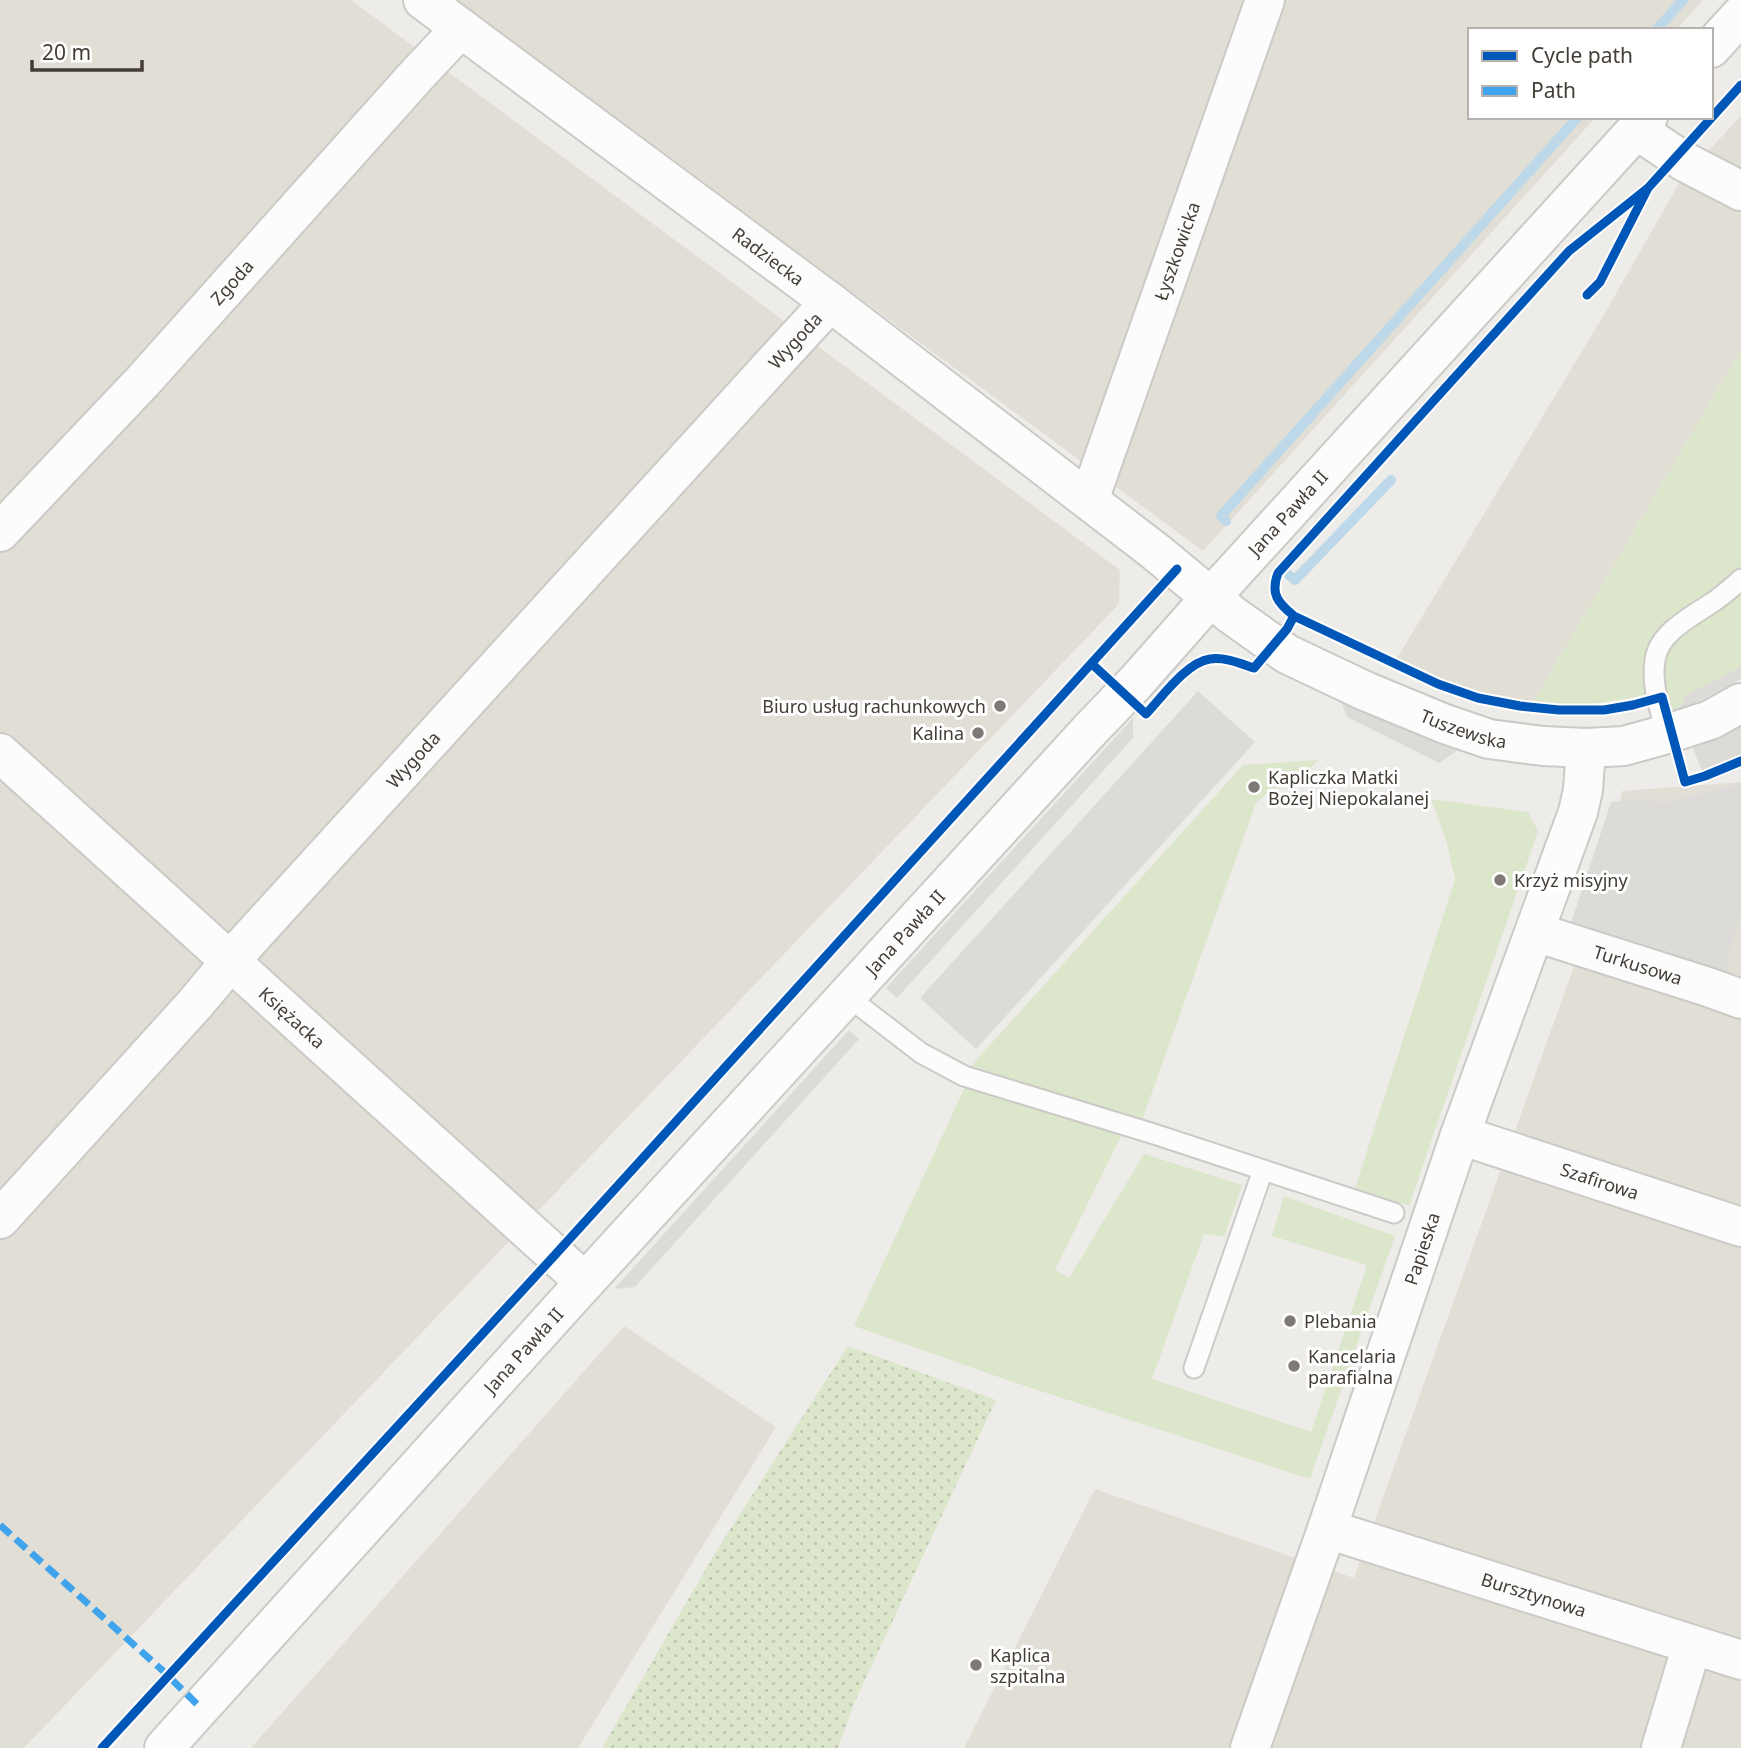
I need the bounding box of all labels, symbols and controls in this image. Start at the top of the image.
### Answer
scale bar [32,28,142,72]
legend [1468,28,1713,119]
text: 20 m [42,38,91,66]
text: Cycle path [1531,41,1633,69]
text: Path [1531,76,1576,104]
street label: Łyszkowicka [1148,198,1205,304]
street label: Radziecka [727,222,809,291]
street label: Zgoda [205,254,258,310]
street label: Wygoda [763,307,827,374]
street label: Jana Pawła II [1241,465,1333,562]
place label: Biuro usług rachunkowych [762,694,986,718]
marker: Biuro usług rachunkowych [992,698,1008,714]
street label: Tuszewska [1417,703,1508,753]
place label: Kalina [912,721,964,745]
marker: Kalina [970,725,986,741]
street label: Wygoda [381,726,445,793]
place label: Kapliczka Matki Bożej Niepokalanej [1268,765,1429,810]
marker: Kapliczka Matki Bożej Niepokalanej [1246,779,1262,795]
place label: Krzyż misyjny [1514,868,1628,892]
marker: Krzyż misyjny [1492,872,1508,888]
street label: Jana Pawła II [858,884,950,982]
street label: Turkusowa [1591,939,1685,990]
street label: Księżacka [254,981,330,1053]
street label: Szafirowa [1557,1157,1642,1205]
street label: Papieska [1398,1209,1445,1288]
street label: Jana Pawła II [477,1302,568,1400]
place label: Plebania [1304,1309,1377,1333]
marker: Plebania [1282,1313,1298,1329]
place label: Kancelaria parafialna [1308,1344,1396,1389]
marker: Kancelaria parafialna [1286,1358,1302,1374]
street label: Bursztynowa [1478,1567,1589,1622]
place label: Kaplica szpitalna [990,1643,1065,1688]
marker: Kaplica szpitalna [968,1657,984,1673]

